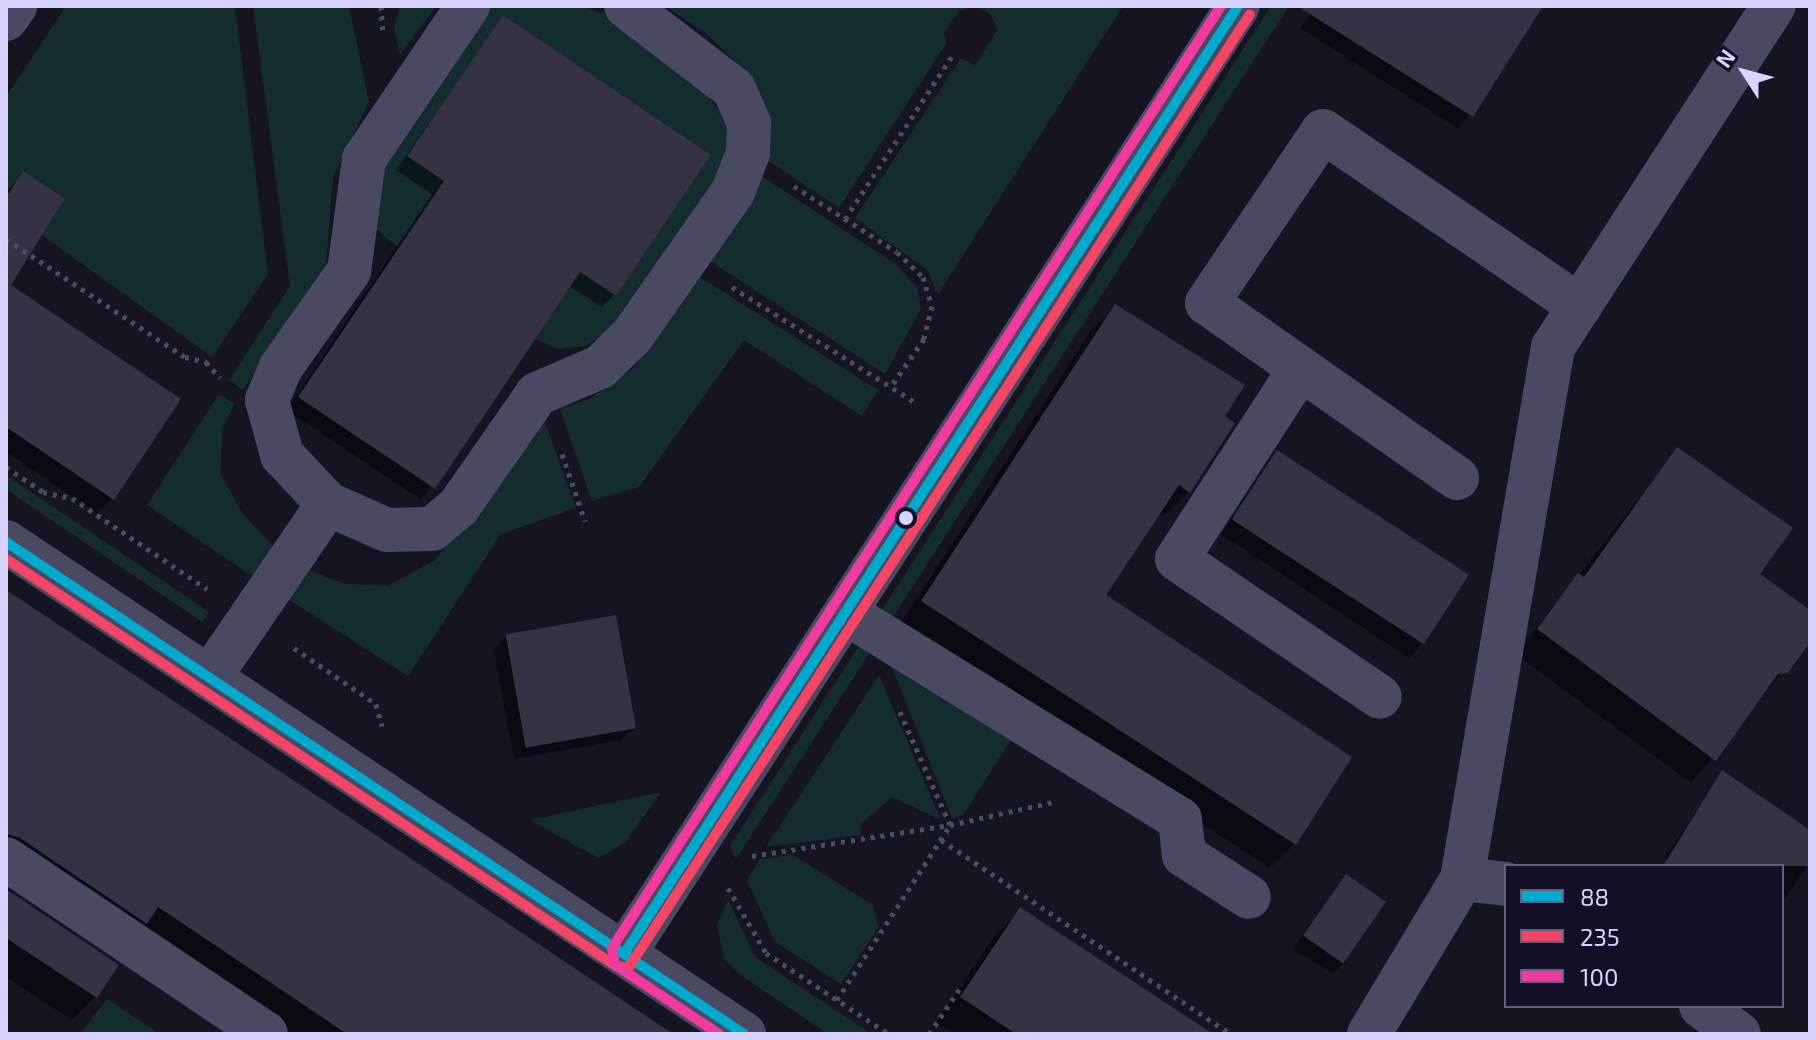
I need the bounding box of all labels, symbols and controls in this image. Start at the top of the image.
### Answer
north arrow [1704,32,1784,112]
text: N [1709,44,1740,72]
unlabelled marker [898,510,914,526]
legend [1504,864,1784,1008]
text: 88 [1580,882,1609,911]
text: 235 [1580,922,1620,951]
text: 100 [1580,962,1619,991]

